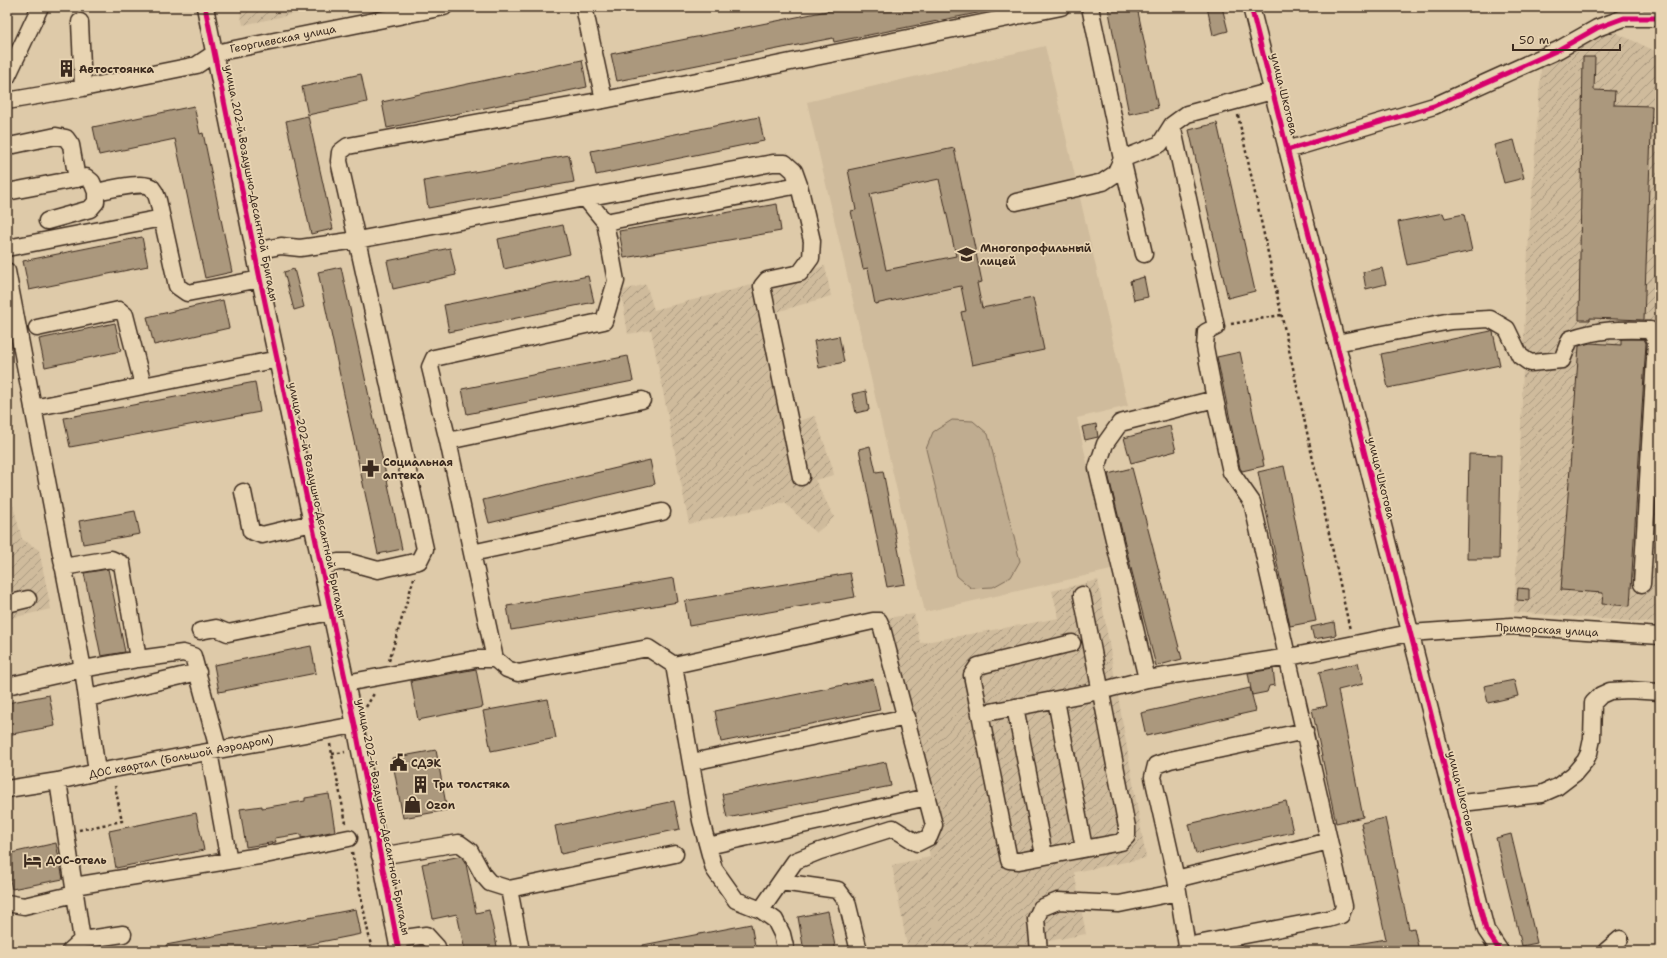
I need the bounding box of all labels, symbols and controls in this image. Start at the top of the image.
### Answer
street label: Георгиевская улица [229,21,337,57]
scale bar [1513,26,1620,52]
text: 50 m [1519,32,1549,48]
street label: улица Шкотова [1267,51,1301,137]
building icon: Автостоянка [56,59,76,79]
place label: Автостоянка [79,62,155,77]
street label: улица 202-й Воздушно-Десантной Бригады [221,63,281,303]
place label: Многопрофильный лицей [980,241,1092,269]
school or university icon: Многопрофильный лицей [957,244,977,264]
street label: улица 202-й Воздушно-Десантной Бригады [285,381,349,619]
street label: улица Шкотова [1364,435,1398,521]
place label: Социальная аптека [383,455,453,483]
pharmacy icon: Социальная аптека [360,458,380,478]
street label: Приморская улица [1495,620,1599,640]
street label: улица 202-й Воздушно-Десантной Бригады [353,697,413,937]
street label: ДОС квартал (Большой Аэродром) [87,732,275,782]
street label: улица Шкотова [1444,749,1478,835]
public building icon: СДЭК [388,753,408,773]
place label: СДЭК [411,756,442,771]
building icon: Три толстяка [410,774,430,794]
place label: Три толстяка [433,777,510,792]
shop icon: Ozon [403,795,423,815]
place label: Ozon [426,798,456,813]
hotel icon: ДОС-отель [23,850,43,870]
place label: ДОС-отель [46,853,107,868]

